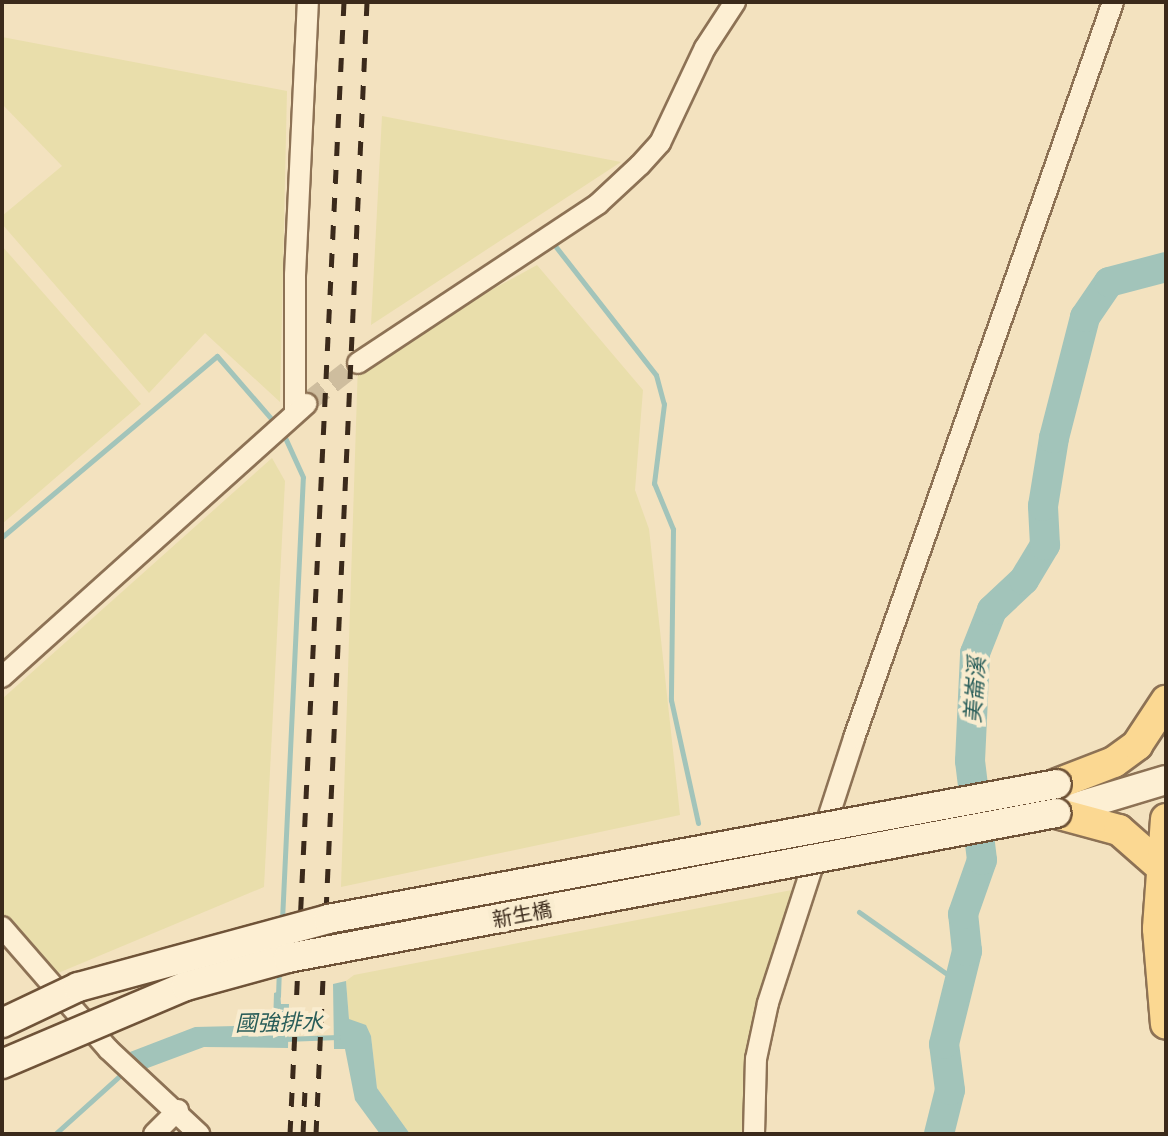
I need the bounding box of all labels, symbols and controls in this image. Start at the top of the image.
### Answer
water label: 美崙溪 [959,656,989,724]
street label: 新生橋 [490,896,554,932]
water label: 國強排水 [235,1008,323,1036]

